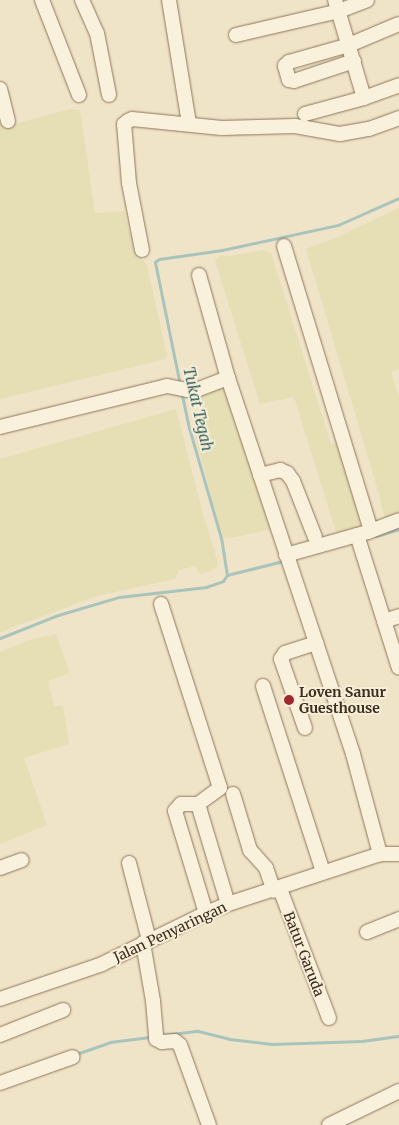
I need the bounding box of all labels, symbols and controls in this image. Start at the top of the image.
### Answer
water label: Tukat Tegah [180,365,216,453]
place label: Loven Sanur Guesthouse [299,684,386,716]
marker: Loven Sanur Guesthouse [283,694,295,706]
street label: Jalan Penyaringan [111,898,229,966]
street label: Batur Garuda [280,909,328,999]

